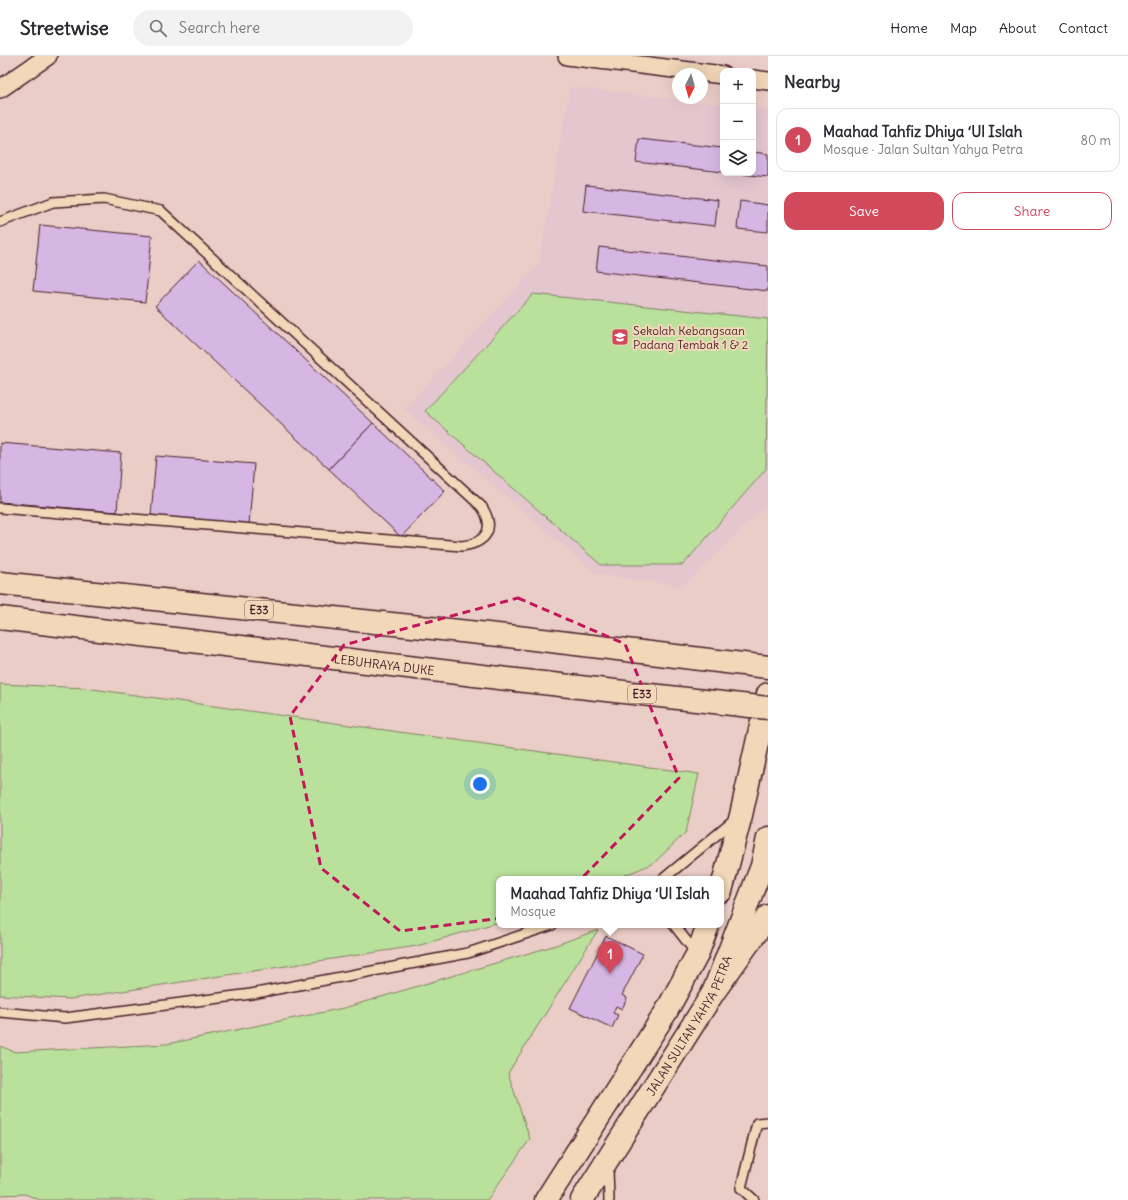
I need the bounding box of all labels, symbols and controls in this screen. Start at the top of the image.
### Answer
search box [133,10,413,46]
text: Streetwise [20,16,109,40]
icon: search [147,17,169,39]
text: Search here [179,18,260,37]
text: Home [890,19,928,37]
text: Map [950,19,977,37]
text: About [999,19,1037,37]
text: Contact [1059,19,1108,37]
north arrow [672,68,708,104]
map controls [720,68,756,176]
button: + [720,68,756,104]
text: Nearby [784,71,840,93]
button: − [720,104,756,140]
text: Maahad Tahfiz Dhiya ‘Ul Islah [823,122,1022,141]
text: 1 [795,132,801,149]
text: 80 m [1080,132,1111,149]
button: layers [720,140,756,176]
text: Mosque · Jalan Sultan Yahya Petra [823,141,1023,158]
button: Save [784,192,944,230]
button: Share [952,192,1112,230]
place label: Sekolah Kebangsaan Padang Tembak 1 & 2 [633,323,749,352]
school or university icon: Sekolah Kebangsaan Padang Tembak 1 & 2 [610,327,630,347]
road number: E33 [245,601,273,619]
street label: LEBUHRAYA DUKE [333,651,435,678]
road number: E33 [628,685,656,703]
your location [470,774,490,794]
popup [496,876,724,928]
text: Maahad Tahfiz Dhiya ‘Ul Islah [510,884,710,903]
text: Mosque [510,903,556,920]
pin: 1 [597,941,623,974]
street label: JALAN SULTAN YAHYA PETRA [643,953,734,1098]

